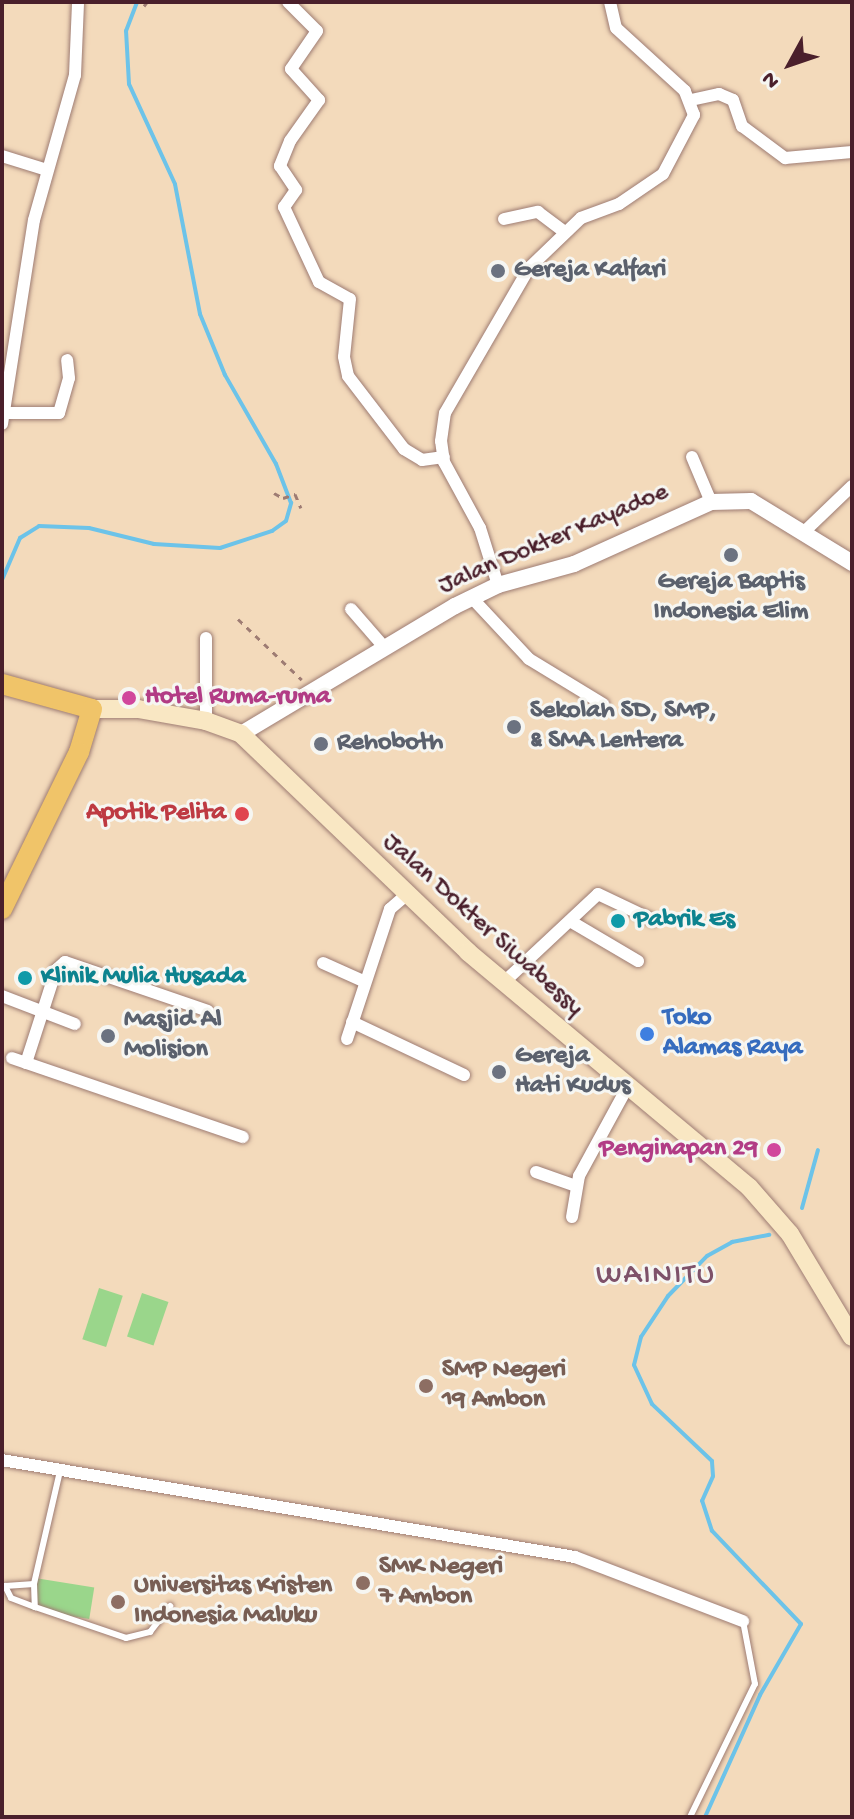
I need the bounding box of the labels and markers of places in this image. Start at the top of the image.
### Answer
place label: Gereja Kalfari [514,255,666,287]
marker: Gereja Kalfari [489,262,507,280]
marker: Gereja Baptis Indonesia Elim [722,546,740,564]
place label: Gereja Baptis Indonesia Elim [654,567,808,628]
place label: Hotel Ruma-ruma [145,682,330,714]
marker: Hotel Ruma-ruma [120,689,138,707]
place label: Sekolah SD, SMP, & SMA Lentera [530,696,717,758]
marker: Sekolah SD, SMP, & SMA Lentera [505,718,523,736]
place label: Rehoboth [337,728,443,760]
marker: Rehoboth [312,735,330,753]
place label: Apotik Pelita [86,798,226,830]
marker: Apotik Pelita [233,805,251,823]
place label: Pabrik Es [634,905,735,937]
marker: Pabrik Es [609,912,627,930]
place label: Klinik Mulia Husada [41,962,245,994]
marker: Klinik Mulia Husada [16,969,34,987]
place label: Toko Alamas Raya [663,1003,802,1064]
place label: Masjid Al Molision [124,1005,222,1066]
marker: Toko Alamas Raya [638,1025,656,1043]
marker: Masjid Al Molision [99,1027,117,1045]
place label: Gereja Hati Kudus [515,1041,630,1102]
marker: Gereja Hati Kudus [490,1063,508,1081]
place label: Penginapan 29 [599,1134,758,1166]
marker: Penginapan 29 [765,1141,783,1159]
place label: SMP Negeri 19 Ambon [442,1355,566,1416]
marker: SMP Negeri 19 Ambon [417,1377,435,1395]
place label: SMK Negeri 7 Ambon [379,1552,503,1614]
place label: Universitas Kristen Indonesia Maluku [134,1571,332,1632]
marker: SMK Negeri 7 Ambon [354,1574,372,1592]
marker: Universitas Kristen Indonesia Maluku [109,1593,127,1611]

